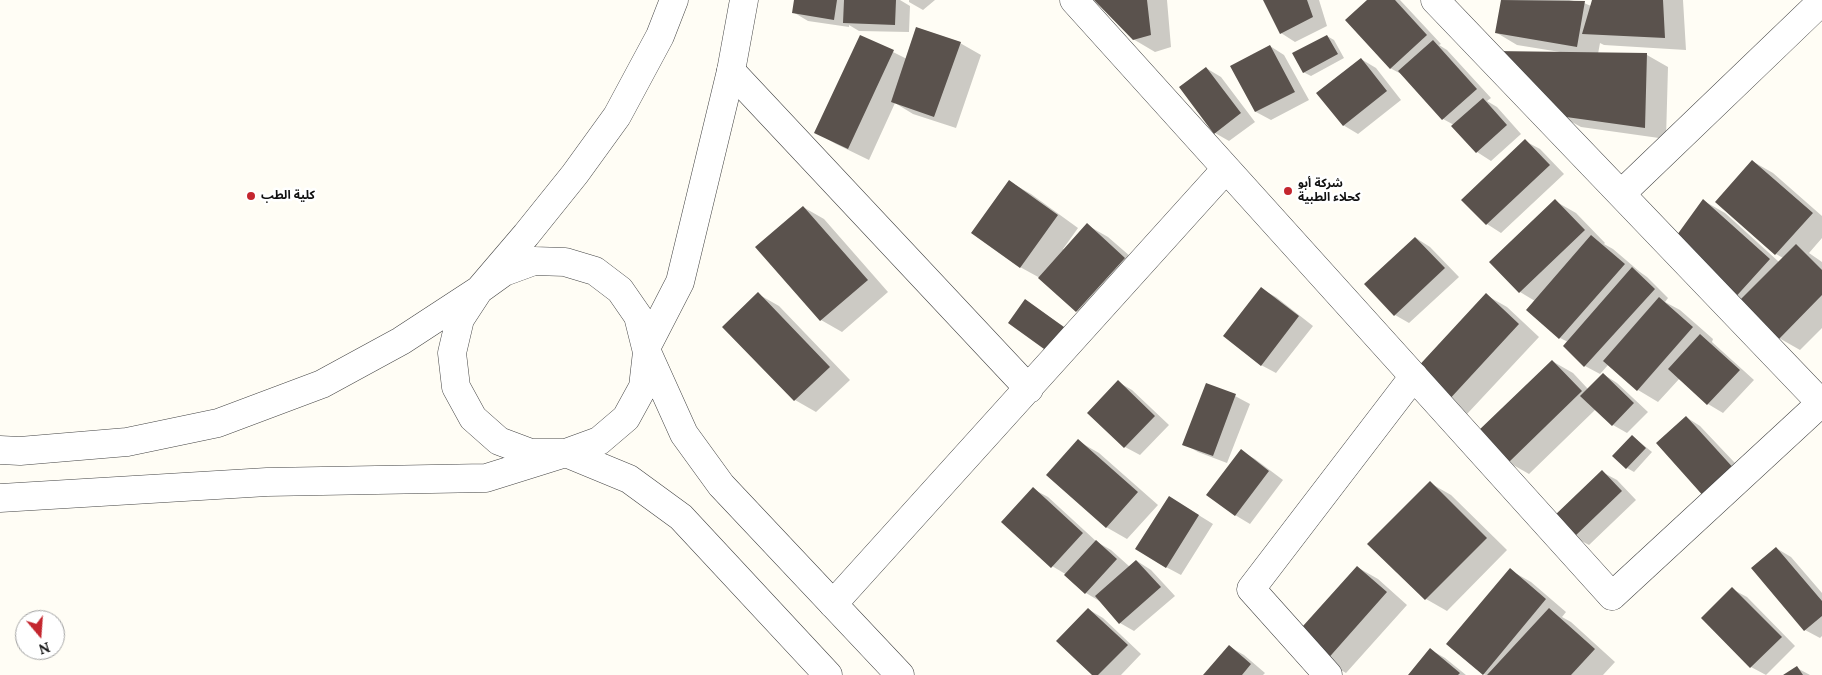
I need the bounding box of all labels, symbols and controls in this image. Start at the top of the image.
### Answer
place label: شركة أبو كحلاء الطبية [1298,177,1360,205]
marker: شركة أبو كحلاء الطبية [1282,185,1294,197]
place label: كلية الطب [261,189,315,203]
marker: كلية الطب [245,190,257,202]
north arrow [15,610,65,660]
text: N [36,638,52,659]

